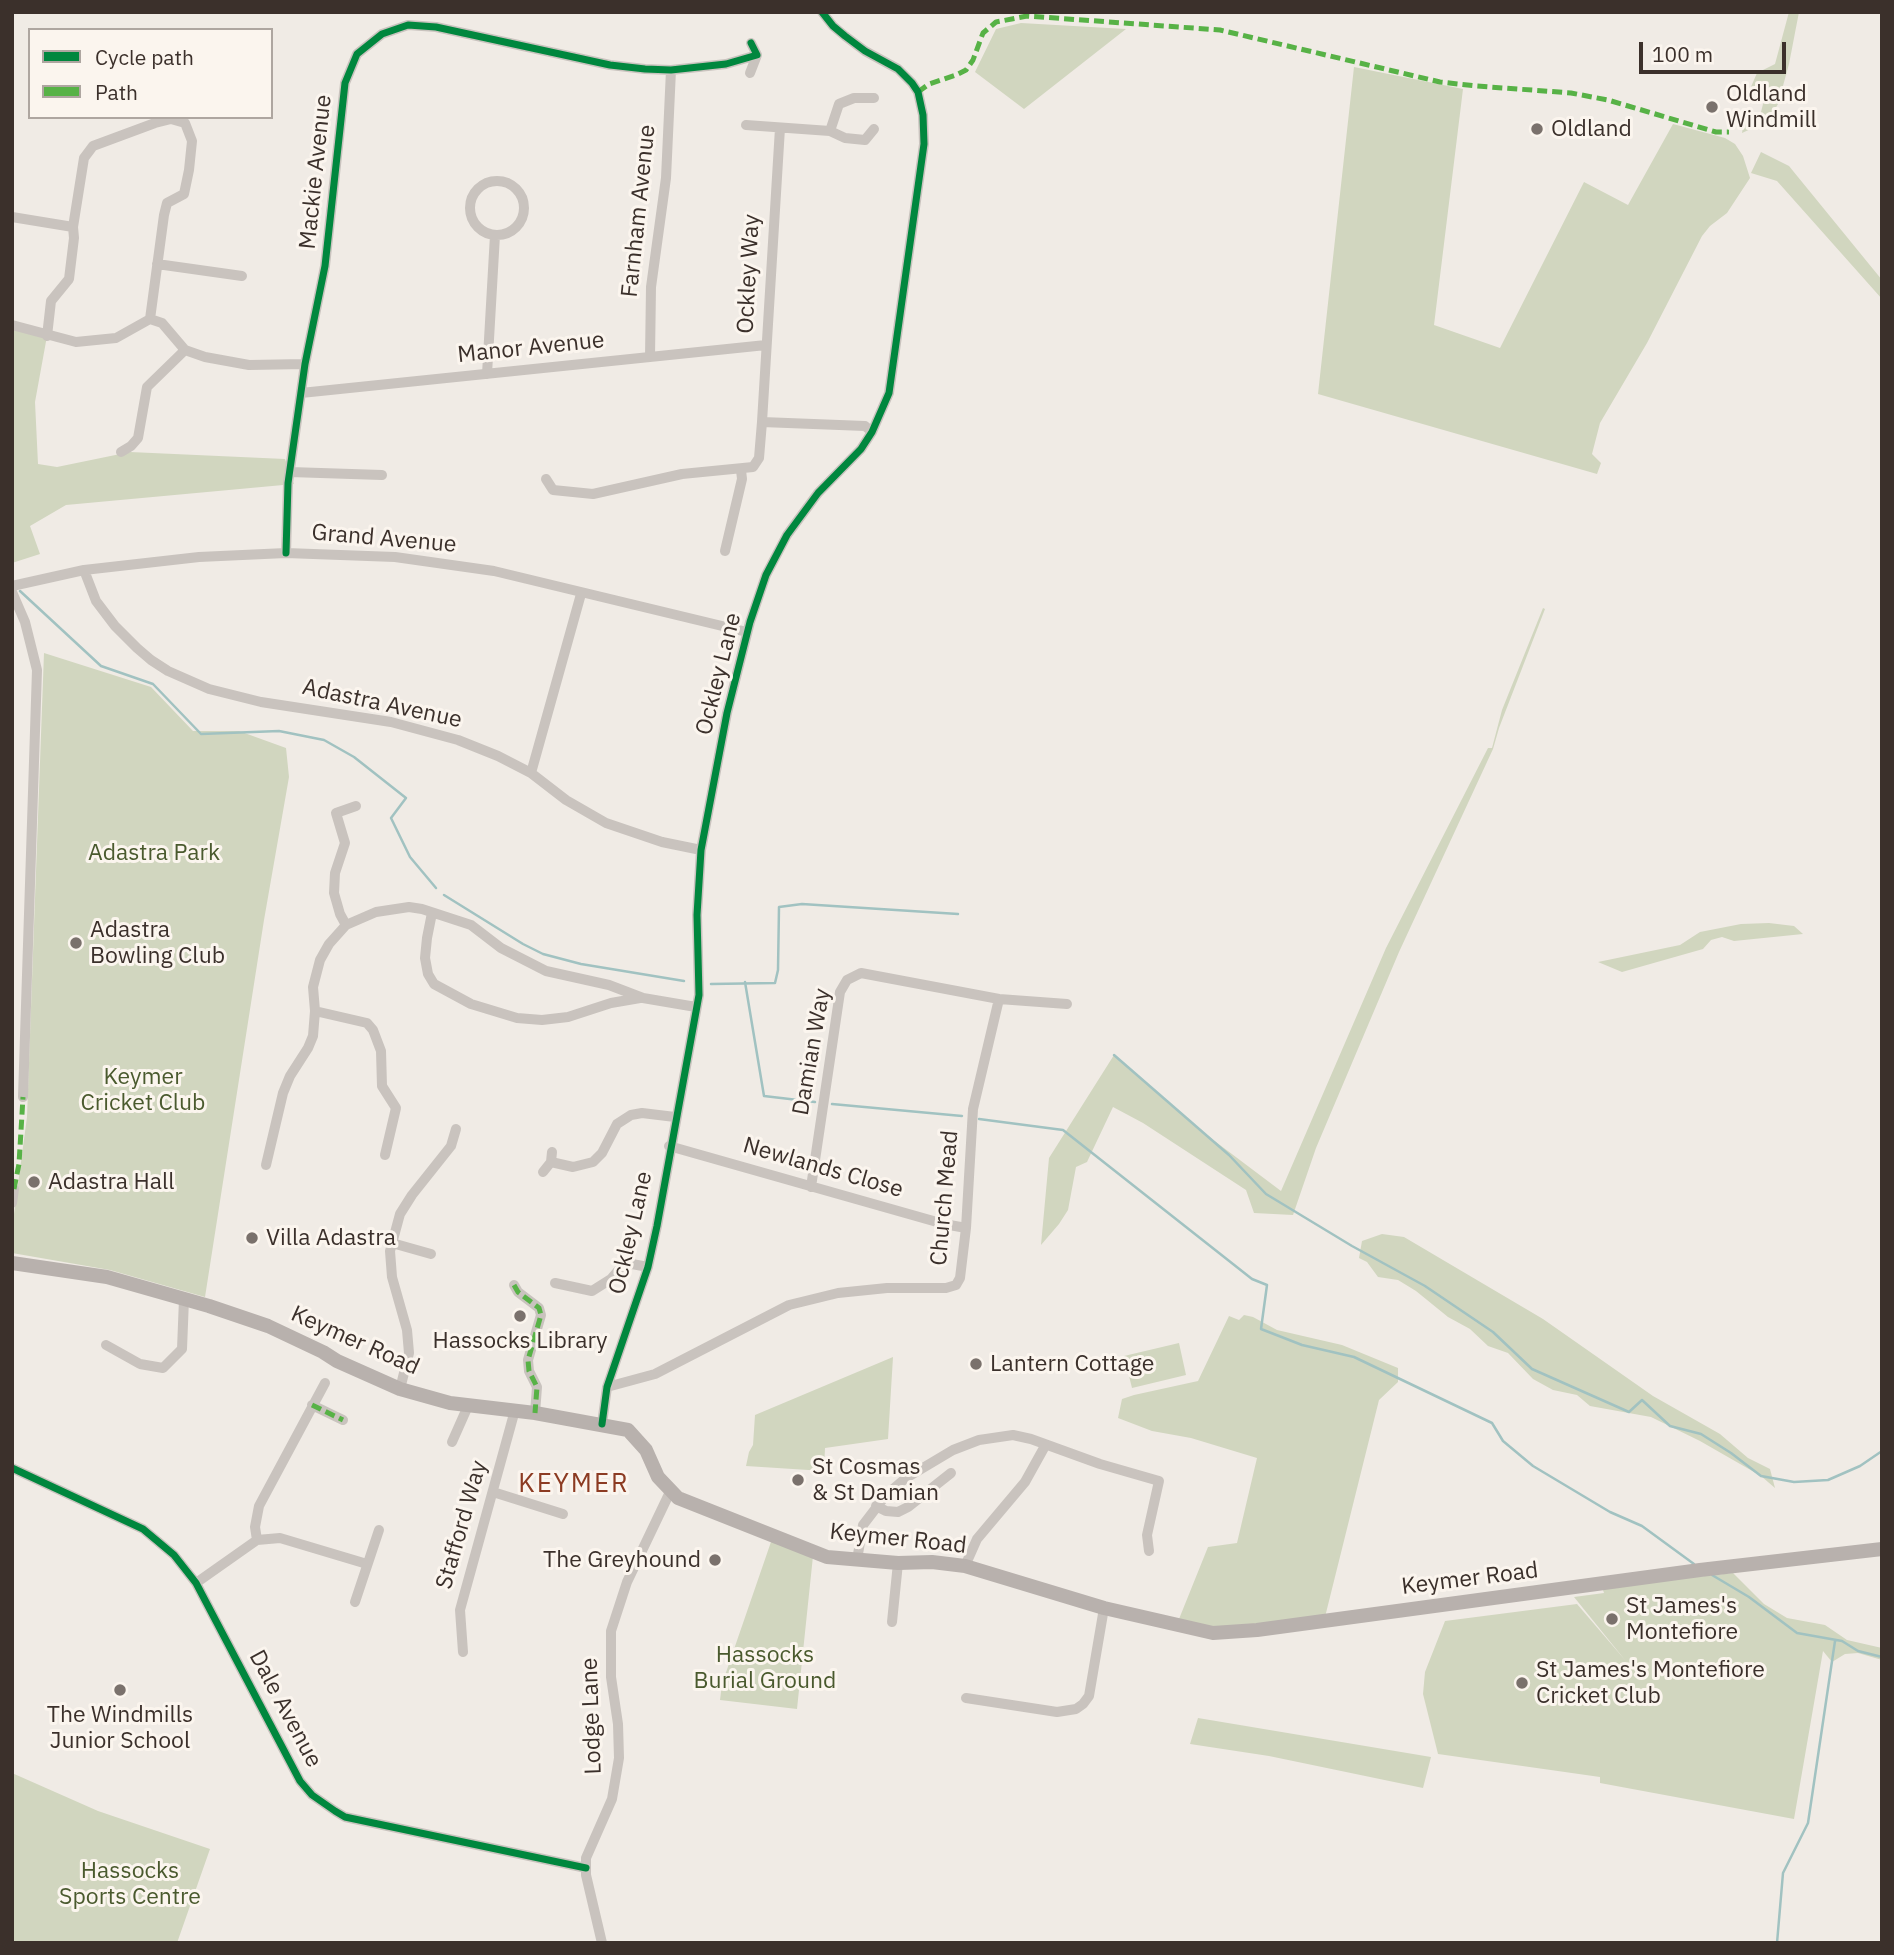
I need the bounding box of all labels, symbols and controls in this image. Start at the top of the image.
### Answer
legend [28,28,273,119]
scale bar [1642,28,1789,72]
text: 100 m [1652,40,1713,68]
text: Cycle path [95,43,194,71]
text: Path [95,78,138,106]
place label: Oldland Windmill [1726,80,1817,134]
street label: Mackie Avenue [294,93,338,251]
marker: Oldland Windmill [1704,99,1720,115]
place label: Oldland [1551,115,1632,143]
marker: Oldland [1529,121,1545,137]
street label: Farnham Avenue [616,123,662,299]
street label: Ockley Way [732,214,766,334]
street label: Manor Avenue [456,327,606,369]
street label: Grand Avenue [310,519,458,559]
street label: Ockley Lane [690,610,748,738]
street label: Adastra Avenue [300,674,464,734]
park label: Adastra Park [88,839,220,867]
place label: Adastra Bowling Club [90,916,225,970]
marker: Adastra Bowling Club [68,935,84,951]
street label: Damian Way [787,986,837,1118]
park label: Keymer Cricket Club [81,1063,205,1117]
street label: Church Mead [925,1129,965,1267]
street label: Newlands Close [740,1132,906,1204]
place label: Adastra Hall [48,1168,174,1196]
street label: Ockley Lane [603,1169,659,1297]
marker: Adastra Hall [26,1174,42,1190]
place label: Villa Adastra [266,1224,396,1252]
marker: Villa Adastra [244,1230,260,1246]
street label: Keymer Road [287,1300,423,1382]
marker: Hassocks Library [512,1308,528,1324]
place label: Hassocks Library [432,1327,608,1355]
place label: Lantern Cottage [990,1350,1154,1378]
marker: Lantern Cottage [968,1356,984,1372]
place label: St Cosmas & St Damian [812,1453,939,1507]
street label: Stafford Way [430,1458,494,1592]
district label: KEYMER [519,1468,629,1500]
marker: St Cosmas & St Damian [790,1472,806,1488]
street label: Keymer Road [828,1518,968,1560]
place label: The Greyhound [543,1546,701,1574]
marker: The Greyhound [707,1552,723,1568]
street label: Keymer Road [1400,1557,1540,1601]
place label: St James's Montefiore [1626,1592,1738,1646]
marker: St James's Montefiore [1604,1611,1620,1627]
park label: Hassocks Burial Ground [694,1641,836,1695]
street label: Dale Avenue [243,1646,327,1772]
place label: St James's Montefiore Cricket Club [1536,1656,1765,1710]
street label: Lodge Lane [576,1657,608,1775]
marker: St James's Montefiore Cricket Club [1514,1675,1530,1691]
marker: The Windmills Junior School [112,1682,128,1698]
place label: The Windmills Junior School [47,1701,193,1755]
park label: Hassocks Sports Centre [59,1857,201,1911]

